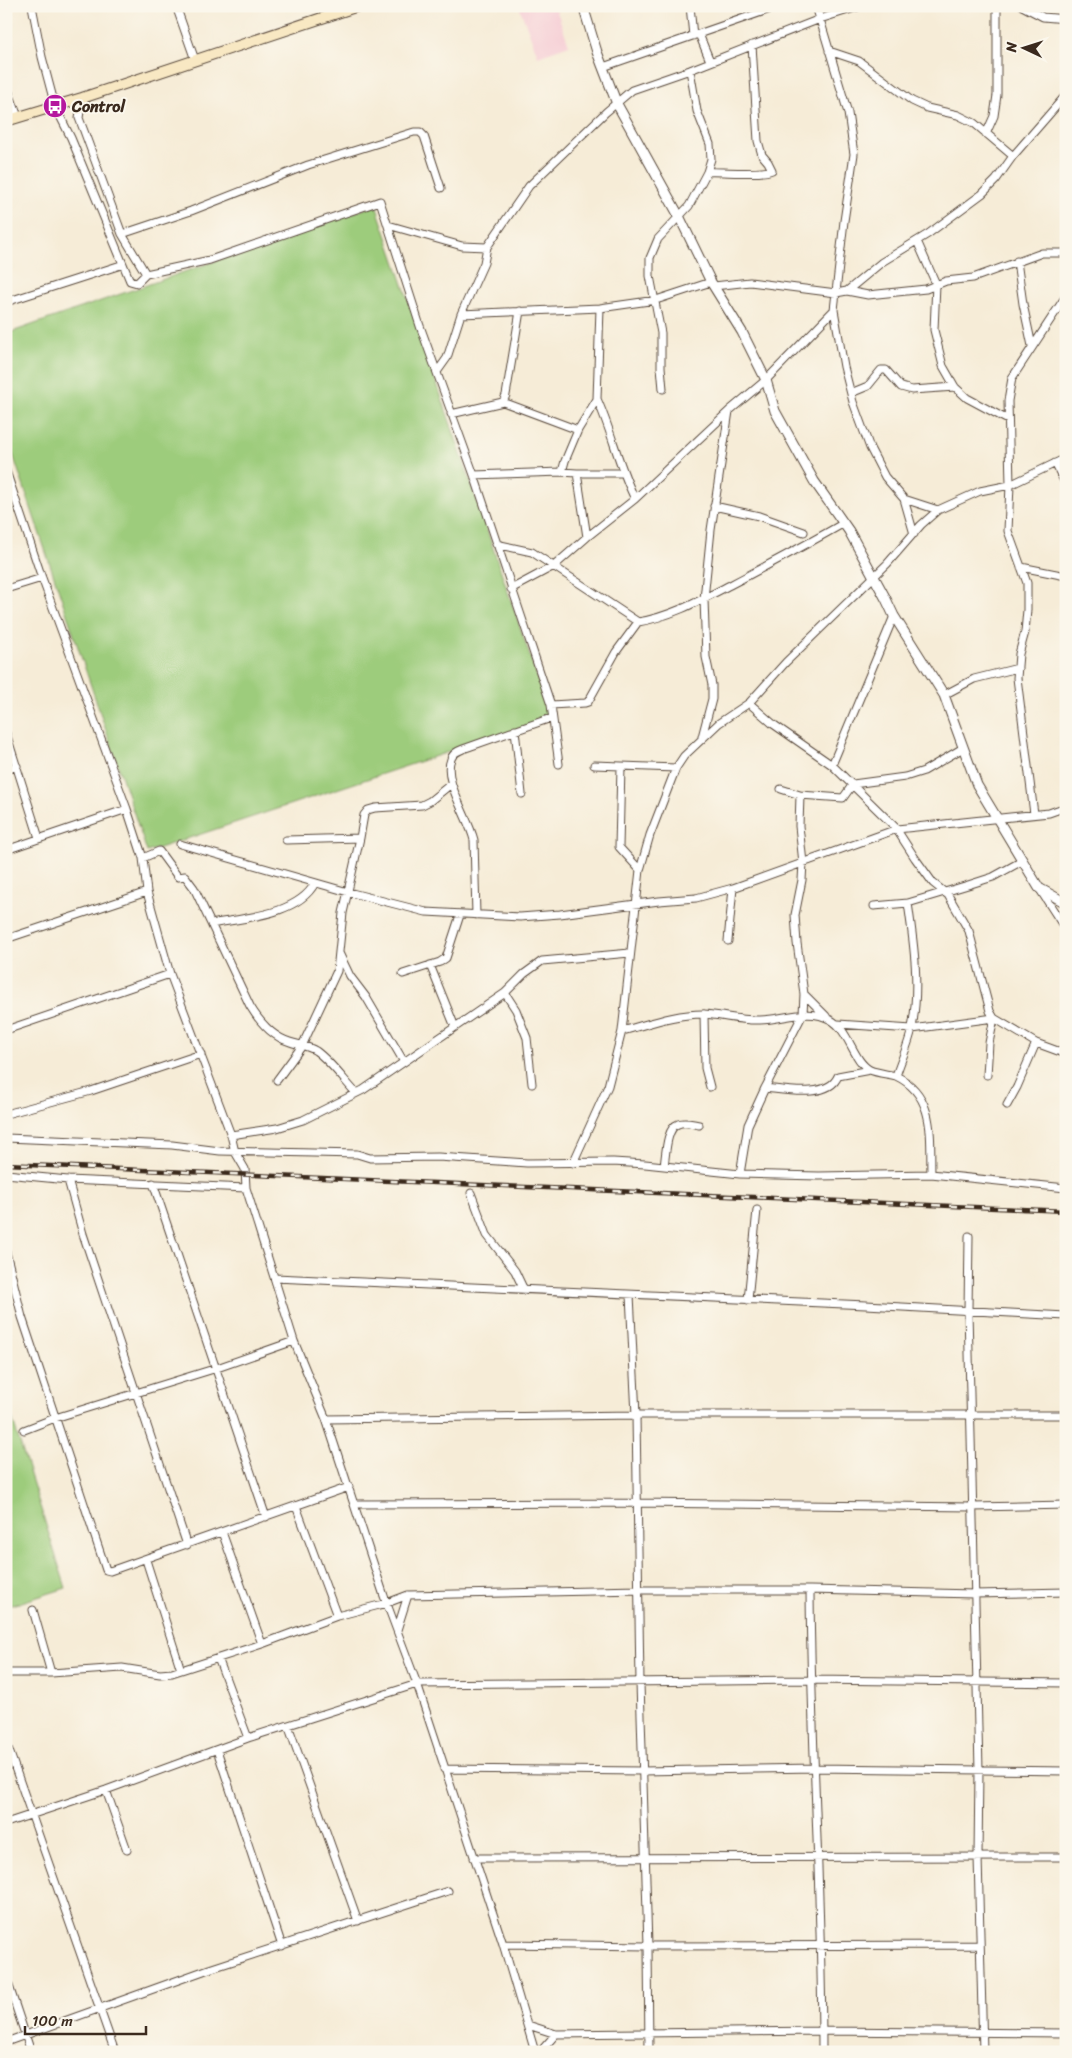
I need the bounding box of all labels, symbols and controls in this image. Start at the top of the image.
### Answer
north arrow [1000,22,1050,72]
text: N [999,41,1024,54]
place label: Control [71,92,126,121]
bus stop icon: Control [42,93,68,119]
scale bar [25,2003,146,2035]
text: 100 m [32,2008,73,2034]

